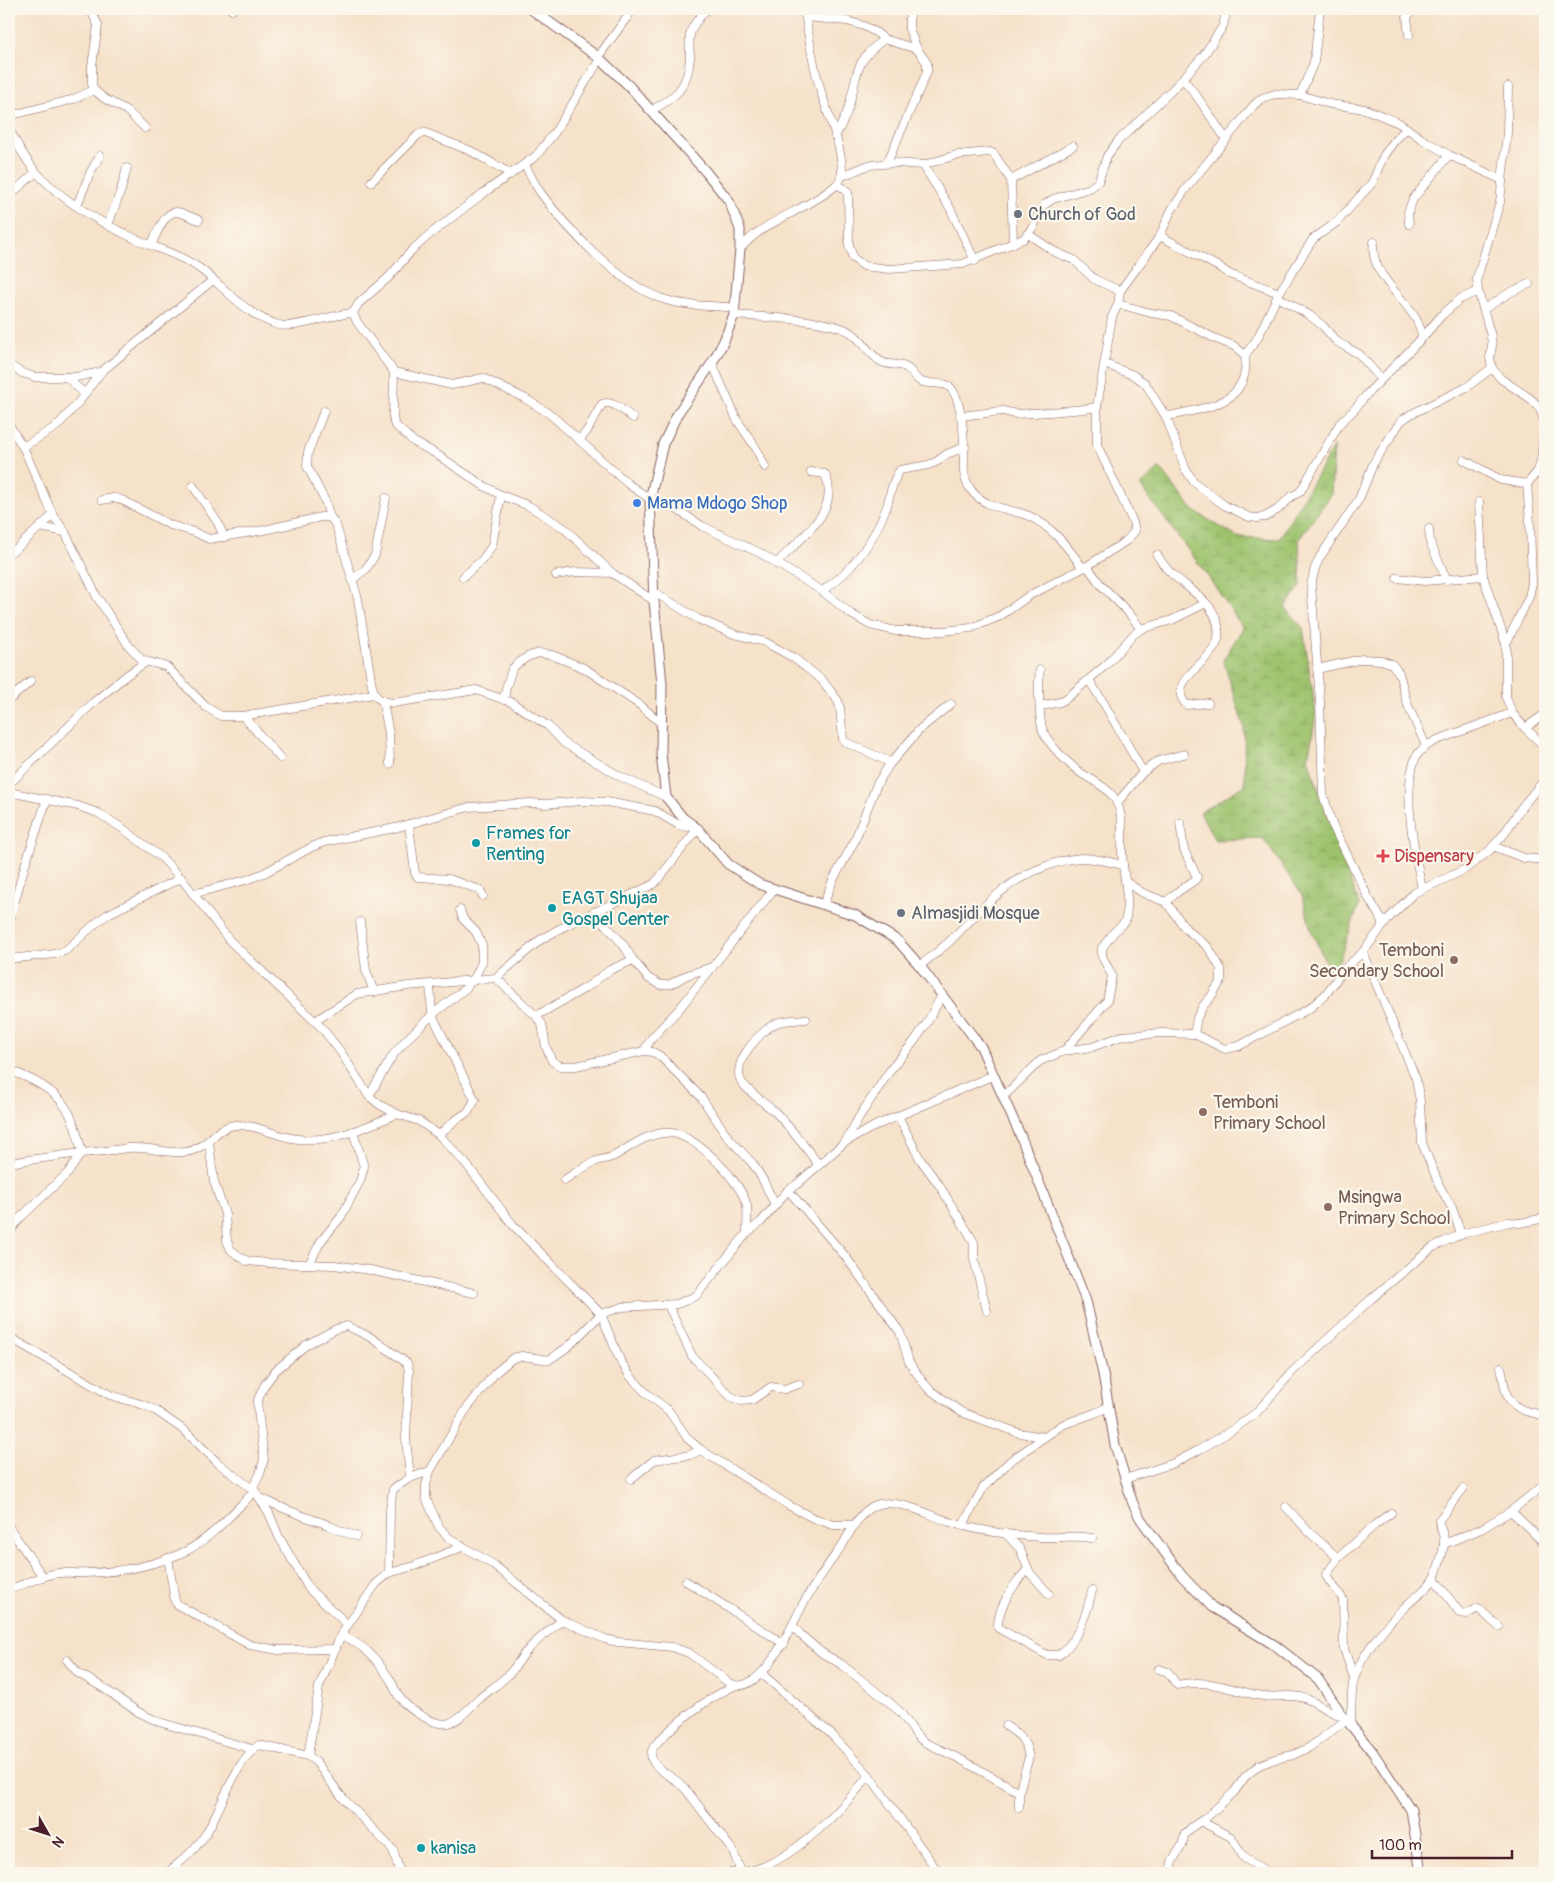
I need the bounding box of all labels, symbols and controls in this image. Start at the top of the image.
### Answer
place label: Church of God [1028,203,1136,226]
marker: Church of God [1012,208,1024,220]
place label: Mama Mdogo Shop [647,492,788,515]
marker: Mama Mdogo Shop [631,497,643,509]
place label: Frames for Renting [486,822,571,866]
marker: Frames for Renting [470,837,482,849]
place label: Dispensary [1394,845,1474,868]
marker: Dispensary [1376,849,1390,863]
place label: EAGT Shujaa Gospel Center [562,887,670,931]
marker: EAGT Shujaa Gospel Center [546,902,558,914]
place label: Almasjidi Mosque [911,902,1040,925]
marker: Almasjidi Mosque [895,907,907,919]
place label: Temboni Secondary School [1309,939,1444,983]
marker: Temboni Secondary School [1448,954,1460,966]
place label: Temboni Primary School [1213,1091,1326,1135]
marker: Temboni Primary School [1197,1106,1209,1118]
place label: Msingwa Primary School [1338,1186,1451,1230]
marker: Msingwa Primary School [1322,1201,1334,1213]
north arrow [22,1810,72,1860]
scale bar [1372,1827,1512,1859]
text: N [48,1833,67,1851]
text: 100 m [1379,1836,1422,1855]
place label: kanisa [431,1837,476,1860]
marker: kanisa [415,1842,427,1854]

